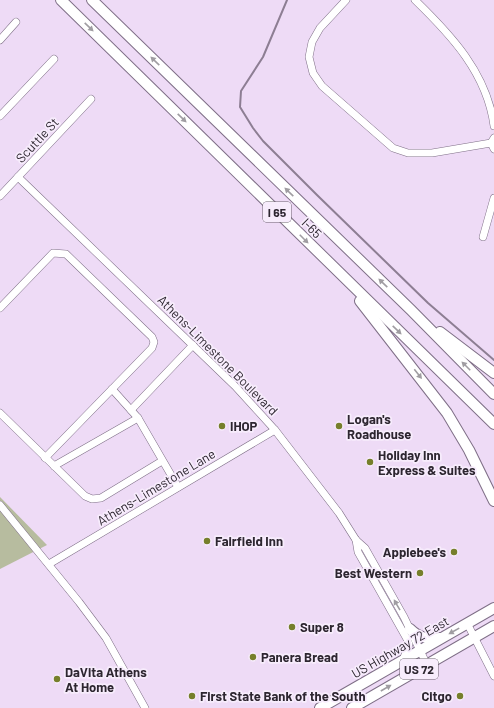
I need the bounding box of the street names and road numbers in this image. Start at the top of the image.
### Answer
street label: Scuttle St [12,114,62,166]
road number: I 65 [263,202,291,222]
street label: I-65 [299,215,326,242]
street label: Athens-Limestone Boulevard [155,292,281,418]
street label: Athens-Limestone Lane [94,445,218,529]
street label: US Highway 72 East [348,613,452,681]
road number: US 72 [400,659,438,679]

